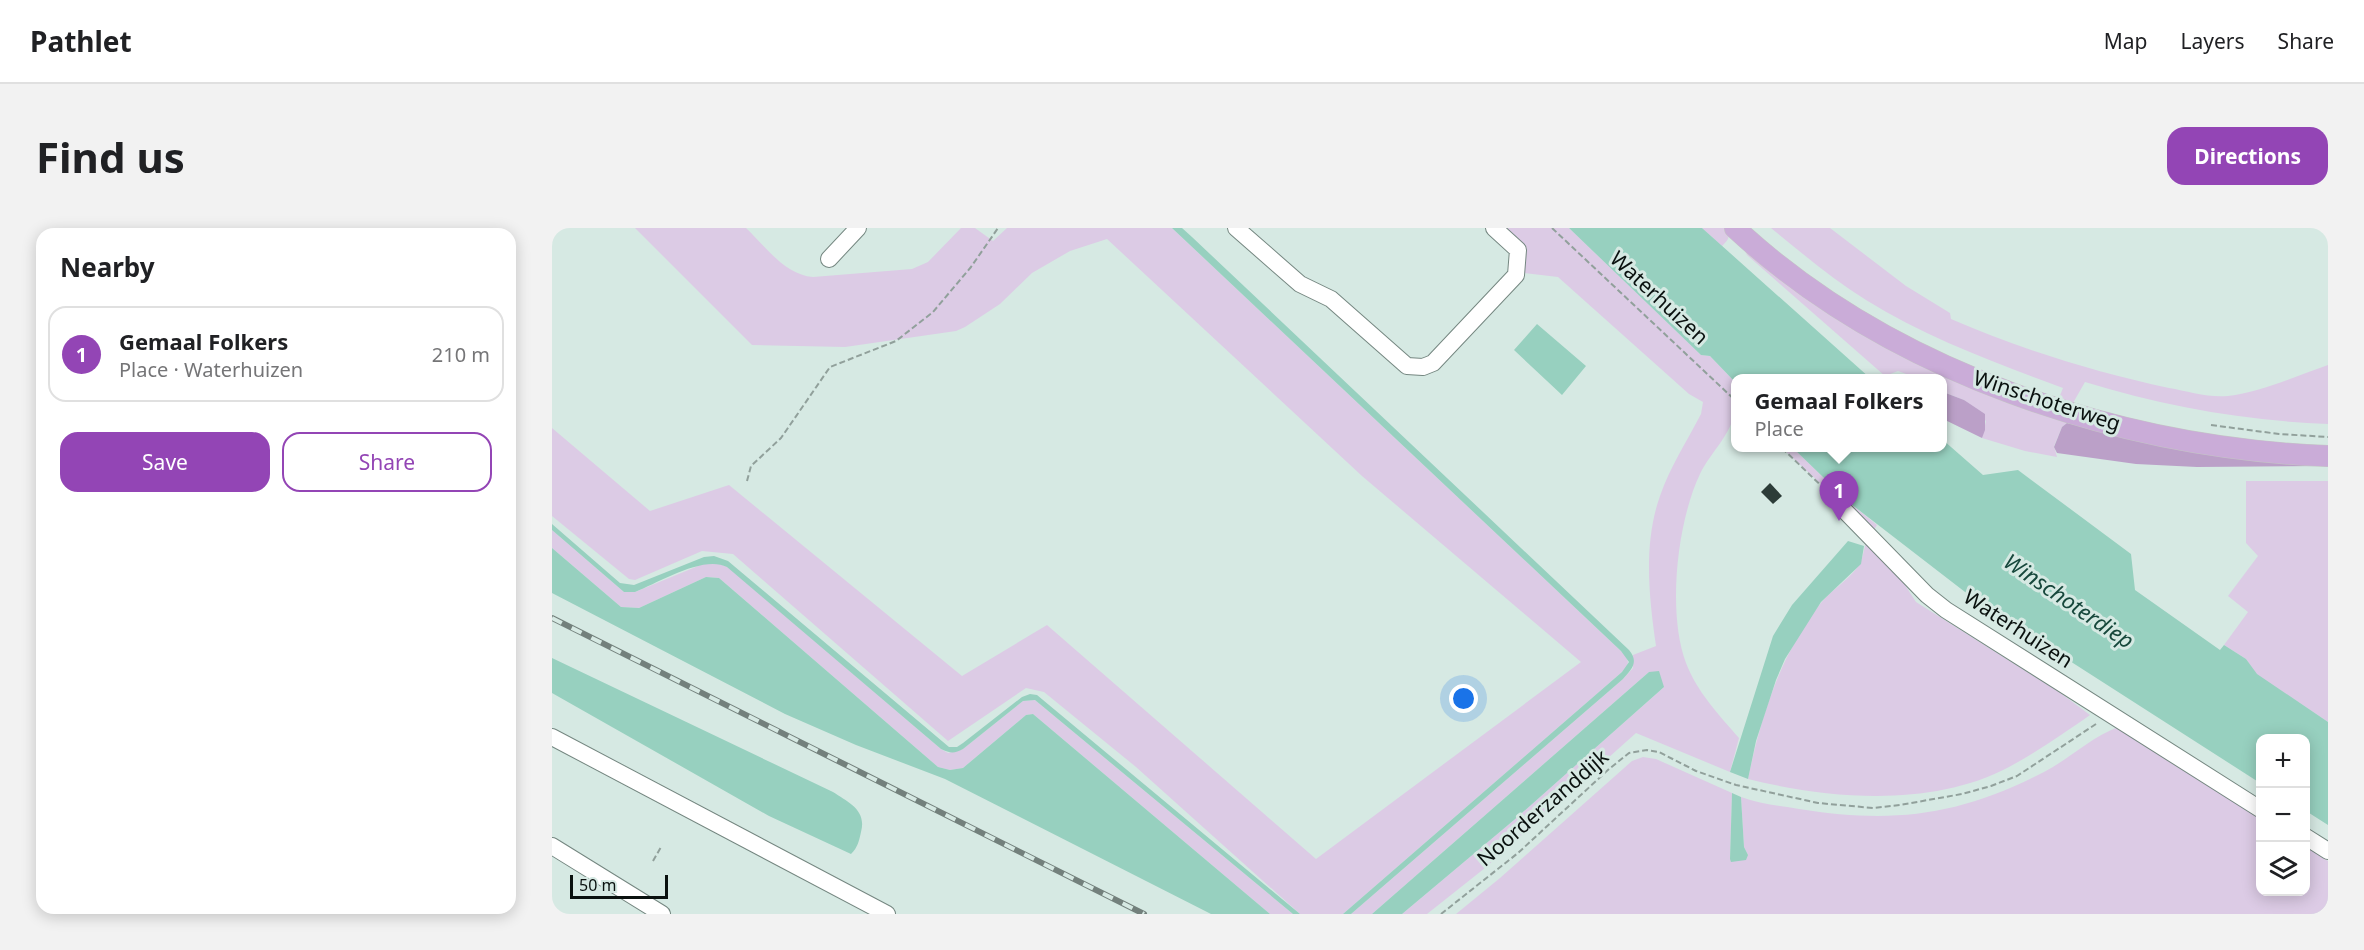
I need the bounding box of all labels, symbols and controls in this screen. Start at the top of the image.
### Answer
text: Pathlet [30,22,132,60]
text: Map [2104,27,2148,55]
text: Layers [2181,27,2245,55]
text: Share [2278,27,2334,55]
button: Directions [2167,127,2328,185]
text: Find us [36,128,185,185]
street label: Waterhuizen [1604,244,1715,350]
text: Nearby [60,249,155,285]
text: Gemaal Folkers [119,326,288,356]
text: 1 [76,341,87,368]
text: 210 m [432,341,490,368]
text: Place · Waterhuizen [119,356,303,383]
street label: Winschoterweg [1970,363,2124,437]
popup [1731,374,1947,452]
text: Gemaal Folkers [1754,385,1924,415]
text: Place [1754,415,1804,442]
button: Save [60,432,270,492]
button: Share [282,432,492,492]
pin: 1 [1820,472,1858,521]
water label: Winschoterdiep [1999,546,2140,655]
street label: Waterhuizen [1958,582,2079,674]
your location [1449,684,1478,713]
map controls [2256,734,2310,896]
button: + [2256,734,2310,788]
street label: Noorderzanddijk [1471,742,1615,872]
button: − [2256,788,2310,842]
button: layers [2256,842,2310,896]
scale bar [570,872,668,900]
text: 50 m [579,874,616,896]

